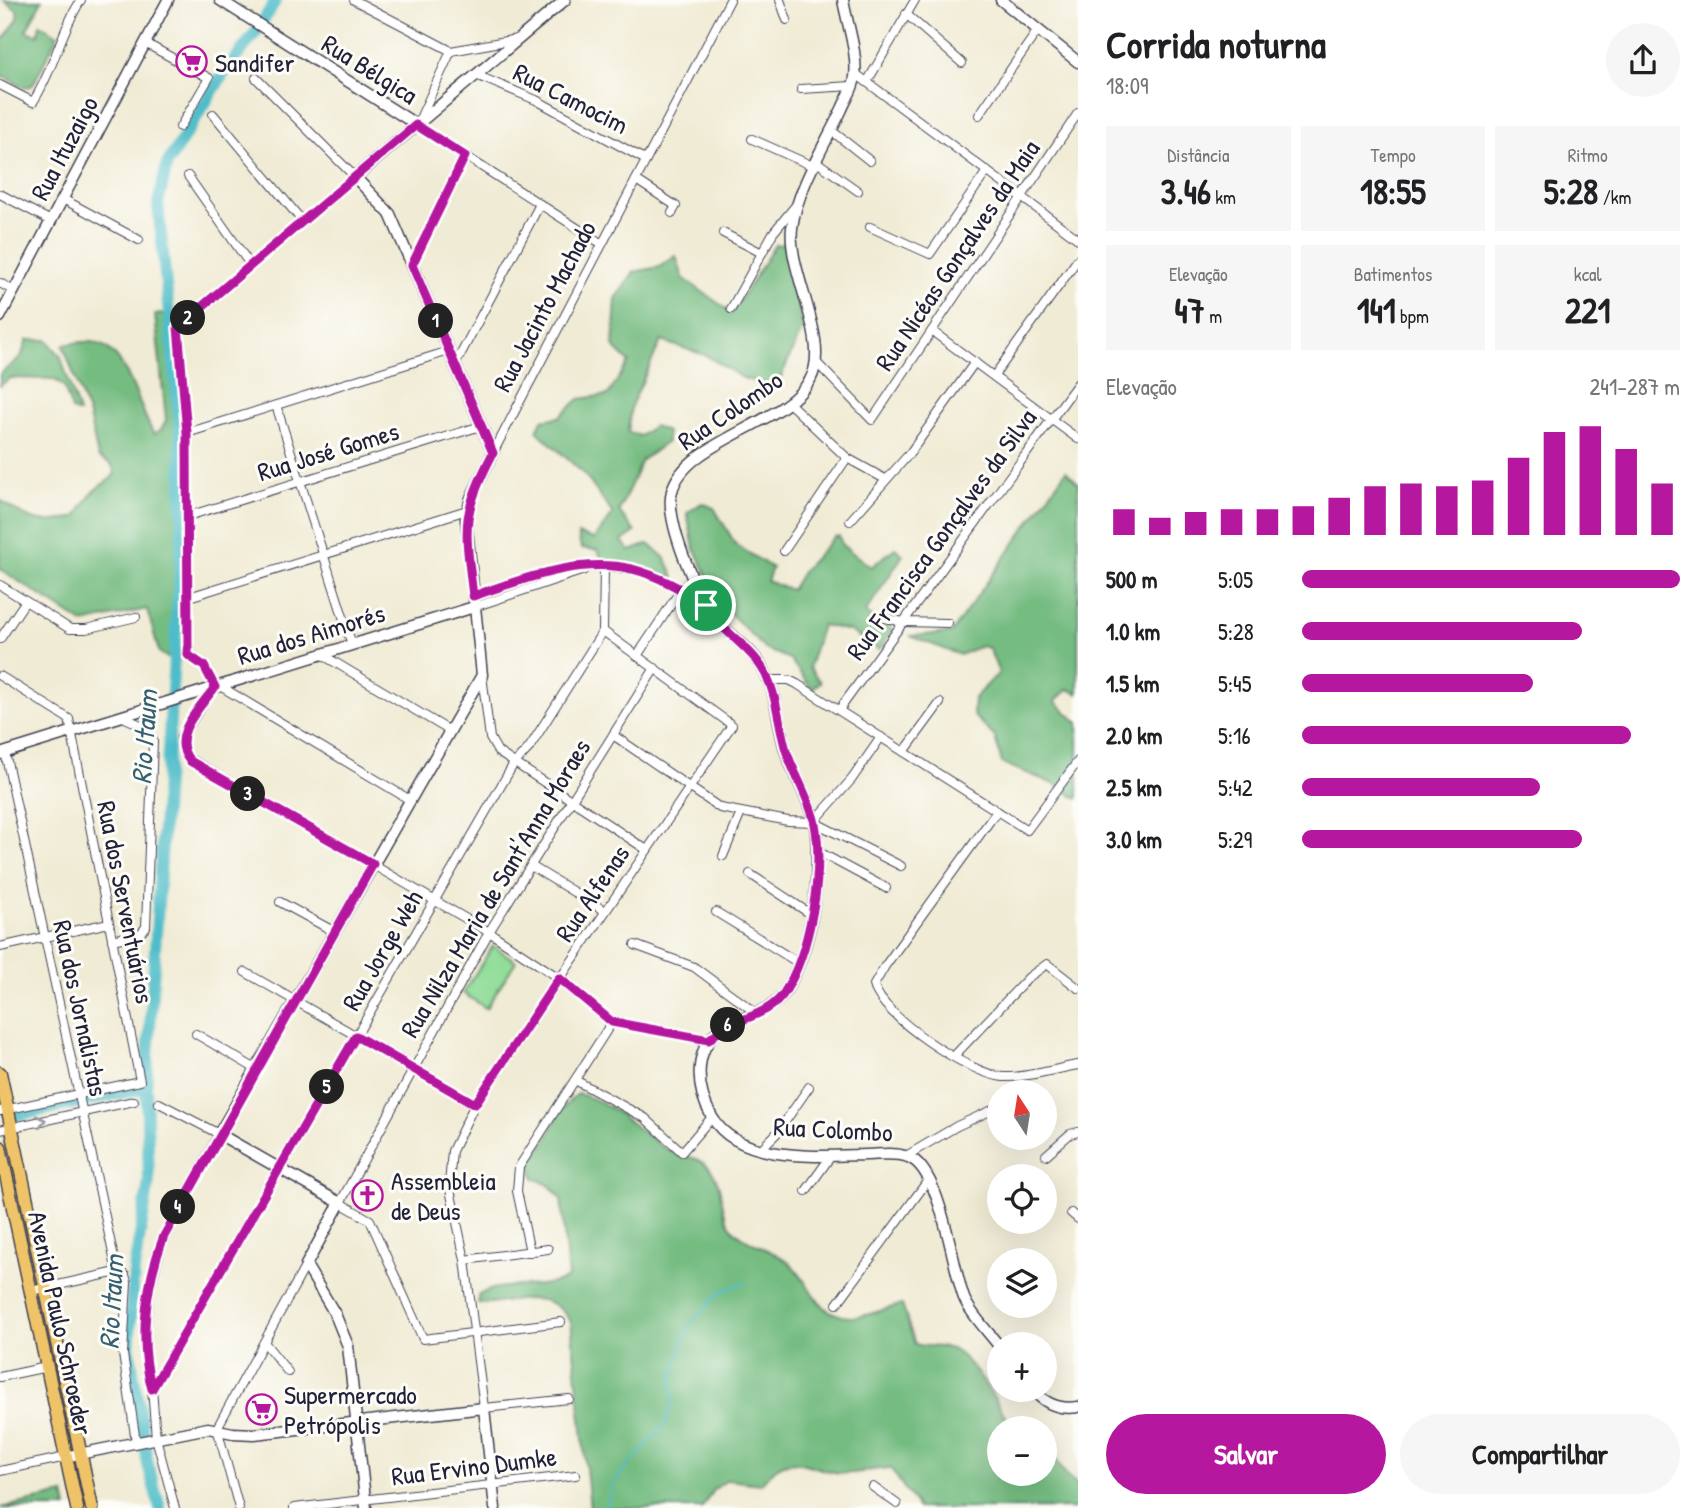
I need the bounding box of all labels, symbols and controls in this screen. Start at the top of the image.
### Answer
text: Corrida noturna [1106,18,1326,70]
button: share [1606,23,1680,97]
street label: Rua Bélgica [316,26,424,112]
supermarket icon: Sandifer [175,45,209,79]
place label: Sandifer [215,45,295,80]
street label: Rua Camocim [508,54,634,142]
text: 18:09 [1106,70,1148,101]
street label: Rua Ituzaigo [22,90,106,206]
street label: Rua Nicéas Gonçalves da Maia [867,133,1047,377]
text: Distância [1167,142,1229,168]
text: Tempo [1370,142,1416,168]
text: Ritmo [1568,142,1608,168]
text: 3.46 [1161,168,1211,215]
text: 18:55 [1360,168,1426,215]
text: 5:28 [1544,168,1598,215]
text: km [1211,184,1236,210]
text: /km [1598,184,1632,210]
street label: Rua Jacinto Machado [484,214,604,398]
text: Elevação [1169,261,1228,287]
text: Batimentos [1354,261,1432,287]
text: kcal [1574,261,1602,287]
text: 47 [1174,287,1205,334]
text: 141 [1357,287,1396,334]
text: 221 [1565,287,1610,334]
pin: 2 [170,300,206,336]
text: m [1205,303,1222,329]
text: bpm [1396,303,1429,329]
text: 2 [183,304,192,330]
pin: 1 [418,304,453,338]
text: 1 [432,307,439,333]
street label: Rua Colombo [671,362,789,458]
text: Elevação [1106,371,1177,402]
text: 241–287 m [1590,371,1680,402]
street label: Rua Francisca Gonçalves da Silva [838,401,1044,667]
street label: Rua José Gomes [253,413,403,489]
text: 500 m [1106,564,1157,595]
text: 5:05 [1218,564,1253,595]
pin [676,575,736,635]
icon: arrive [687,586,725,624]
street label: Rua dos Aimorés [233,595,389,673]
text: 1.0 km [1106,616,1160,647]
text: 5:28 [1218,616,1254,647]
text: 1.5 km [1106,668,1159,699]
text: 5:45 [1218,668,1251,699]
water label: Rio Itaum [122,688,166,785]
text: 2.0 km [1106,720,1162,751]
text: 5:16 [1218,720,1251,751]
street label: Rua Nilza Maria de Sant'Anna Moraes [392,732,598,1044]
text: 2.5 km [1106,772,1162,803]
text: 5:42 [1218,772,1252,803]
pin: 3 [230,776,266,812]
text: 3 [243,780,252,806]
street label: Rua dos Serventuários [89,798,163,1006]
text: 3.0 km [1106,824,1162,855]
text: 5:29 [1218,824,1252,855]
street label: Rua Alfenas [547,838,637,948]
street label: Rua Jorge Weh [333,883,431,1017]
street label: Rua dos Jornalistas [45,917,117,1099]
pin: 6 [710,1007,746,1042]
text: 6 [724,1011,731,1037]
pin: 5 [310,1070,344,1104]
text: 5 [322,1073,331,1099]
north arrow [987,1080,1057,1150]
map controls [987,1080,1057,1486]
street label: Rua Colombo [772,1108,894,1150]
one-way arrow [35,1114,47,1129]
place label: Assembleia de Deus [391,1163,496,1228]
button: locate [987,1164,1057,1234]
church icon: Assembleia de Deus [351,1178,385,1212]
pin: 4 [160,1190,196,1224]
text: 4 [174,1193,181,1219]
street label: Avenida Paulo Schroeder [20,1208,102,1438]
button: layers [987,1248,1057,1318]
water label: Rio Itaum [90,1253,132,1350]
button: + [987,1332,1057,1402]
place label: Supermercado Petrópolis [284,1377,417,1442]
supermarket icon: Supermercado Petrópolis [244,1392,278,1426]
button: Salvar [1106,1414,1386,1494]
button: Compartilhar [1400,1414,1680,1494]
button: − [987,1416,1057,1486]
street label: Rua Ervino Dumke [390,1439,558,1493]

